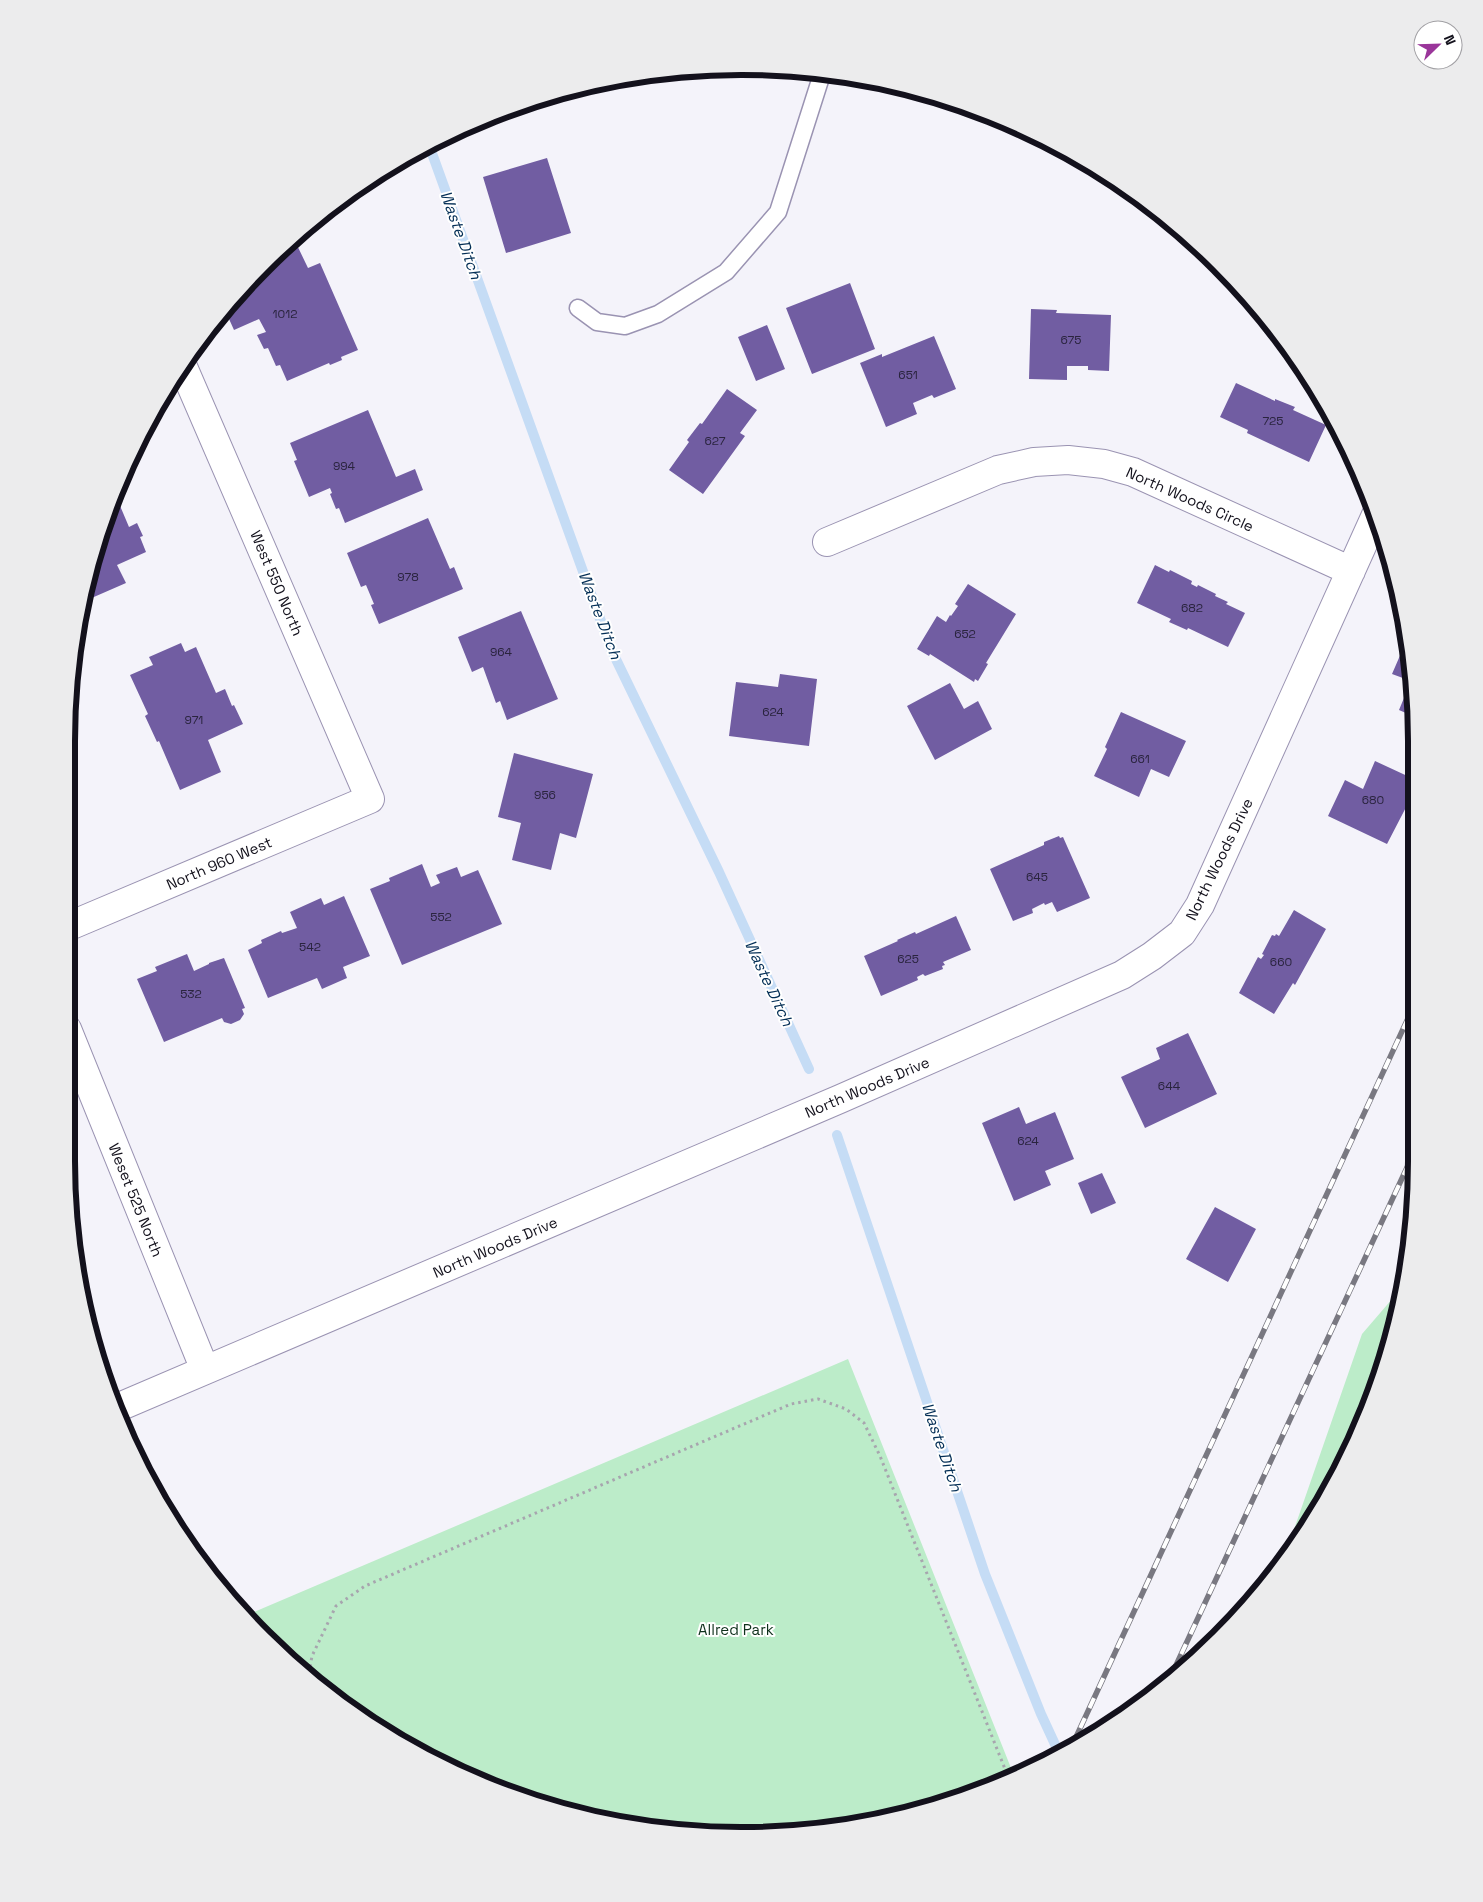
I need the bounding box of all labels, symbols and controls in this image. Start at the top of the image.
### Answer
north arrow [1413,20,1463,70]
text: N [1440,32,1460,48]
water label: Waste Ditch [435,188,487,283]
house number: 1012 [273,306,297,322]
house number: 675 [1060,332,1082,348]
house number: 651 [898,367,918,383]
house number: 725 [1262,413,1284,429]
house number: 627 [704,433,726,449]
house number: 994 [333,458,356,474]
street label: North Woods Circle [1123,462,1257,536]
street label: West 550 North [246,527,308,639]
water label: Waste Ditch [574,568,627,663]
house number: 978 [397,569,419,585]
house number: 682 [1181,600,1203,616]
house number: 652 [954,626,976,642]
house number: 964 [490,644,513,660]
house number: 624 [762,704,784,720]
house number: 971 [185,712,203,728]
house number: 661 [1130,751,1150,767]
house number: 956 [534,787,556,803]
house number: 680 [1362,792,1384,808]
street label: North Woods Drive [1181,795,1257,923]
street label: North 960 West [163,832,275,894]
house number: 645 [1026,869,1048,885]
house number: 552 [430,909,452,925]
water label: Waste Ditch [740,936,799,1031]
house number: 542 [299,939,321,955]
house number: 625 [897,951,919,967]
house number: 660 [1270,954,1292,970]
house number: 532 [180,986,202,1002]
street label: North Woods Drive [802,1052,932,1122]
house number: 644 [1158,1078,1181,1094]
house number: 624 [1017,1133,1039,1149]
street label: Weset 525 North [105,1140,167,1260]
street label: North Woods Drive [430,1212,560,1282]
water label: Waste Ditch [917,1400,967,1495]
park label: Allred Park [698,1620,774,1639]

